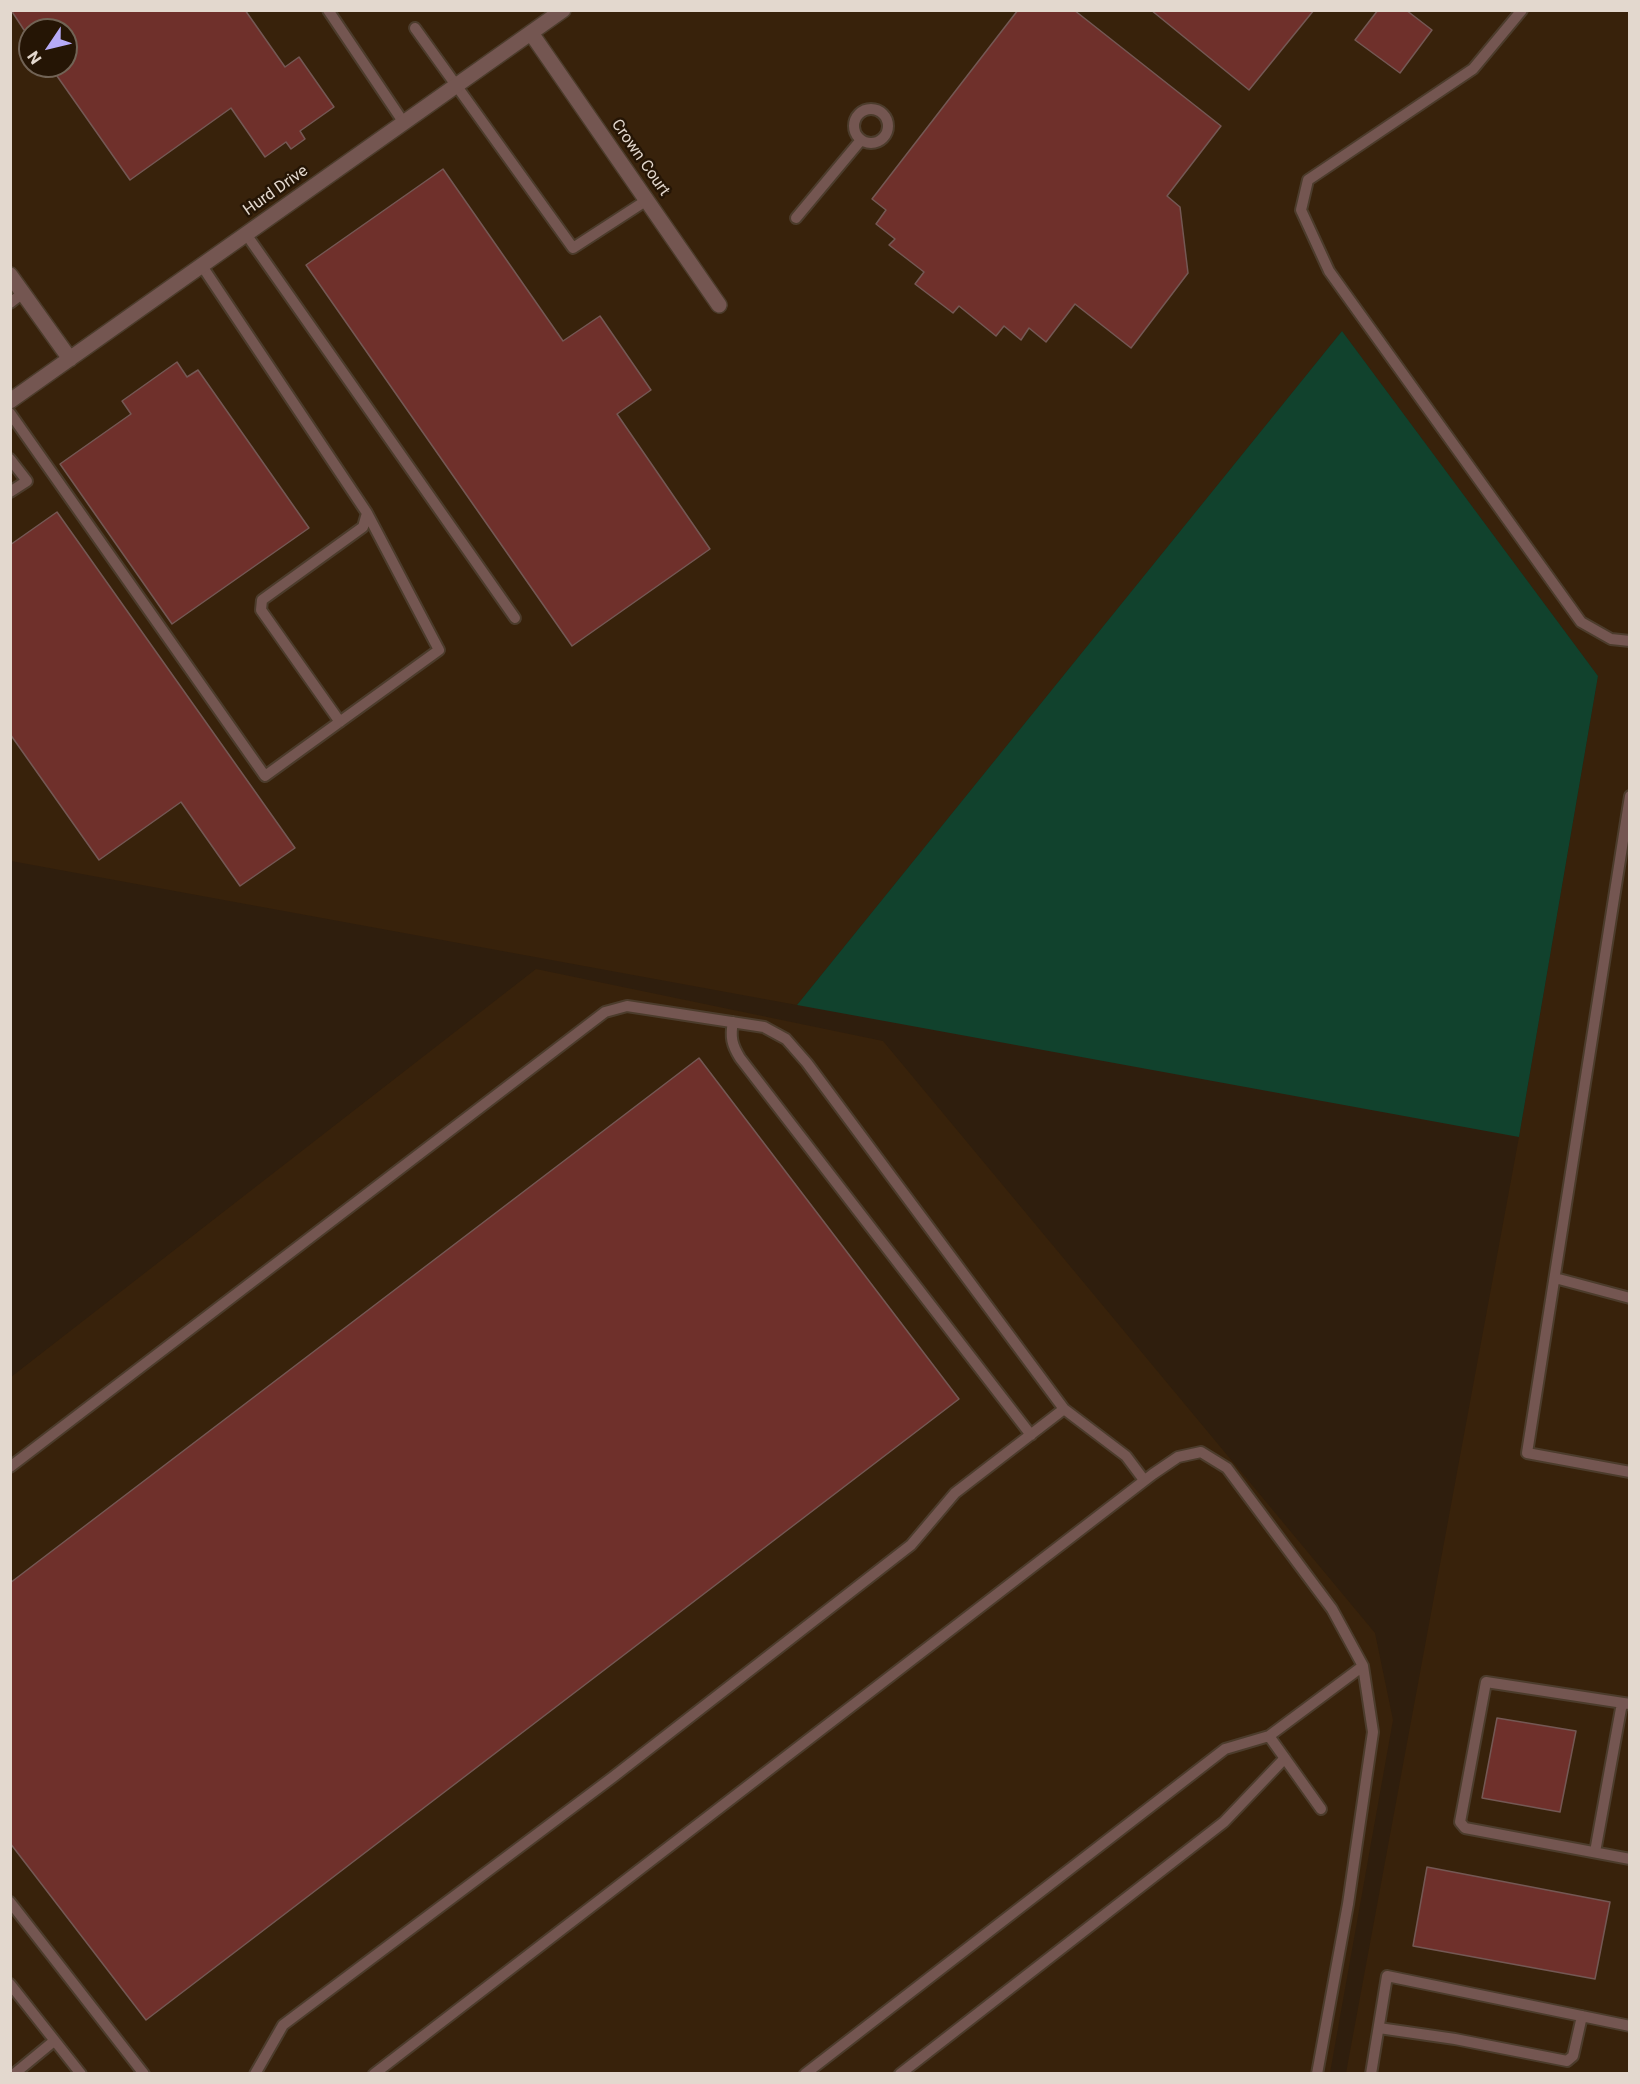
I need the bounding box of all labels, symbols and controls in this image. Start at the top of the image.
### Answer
north arrow [18,18,78,78]
text: N [23,47,46,68]
street label: Crown Court [607,116,673,200]
street label: Hurd Drive [240,162,312,220]

